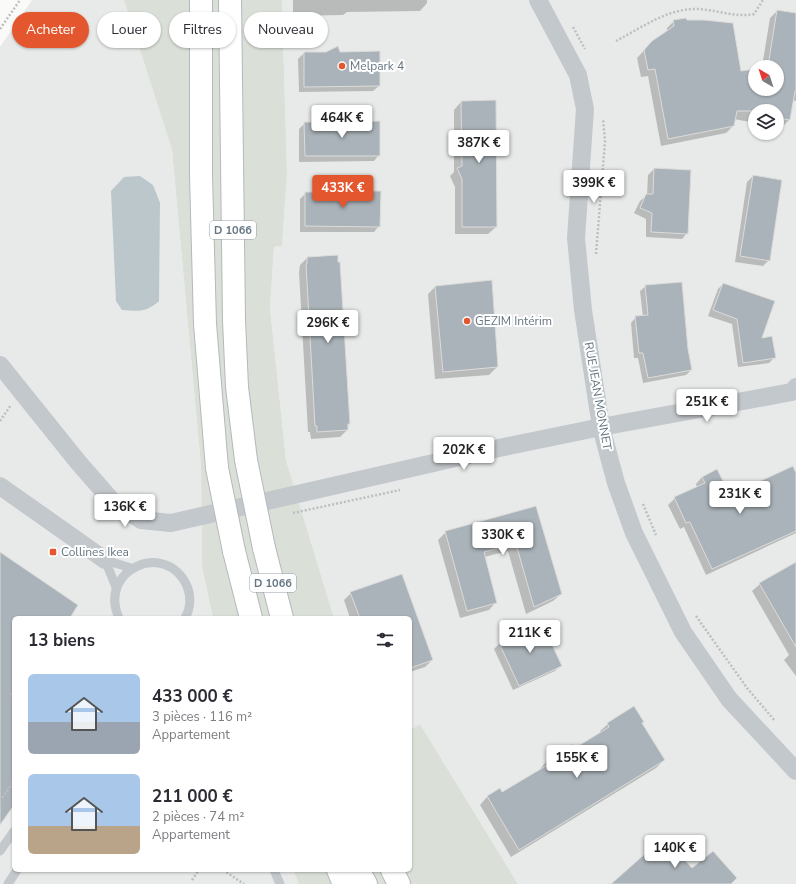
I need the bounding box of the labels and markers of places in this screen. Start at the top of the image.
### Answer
place label: Melpark 4 [350,58,404,74]
marker: Melpark 4 [337,61,347,71]
pin: 464K € [309,105,375,139]
pin: 387K € [446,130,512,164]
pin: 399K € [561,170,627,204]
pin: 433K € [310,175,376,209]
pin: 296K € [295,310,361,344]
place label: GEZIM Intérim [475,313,552,329]
marker: GEZIM Intérim [462,316,472,326]
pin: 251K € [674,389,740,423]
pin: 202K € [431,437,497,471]
pin: 231K € [707,481,773,515]
pin: 136K € [92,494,158,528]
pin: 330K € [470,522,536,556]
place label: Collines Ikea [61,544,129,560]
marker: Collines Ikea [48,547,58,557]
pin: 211K € [497,620,563,654]
pin: 155K € [544,745,610,779]
pin: 140K € [642,835,708,869]

